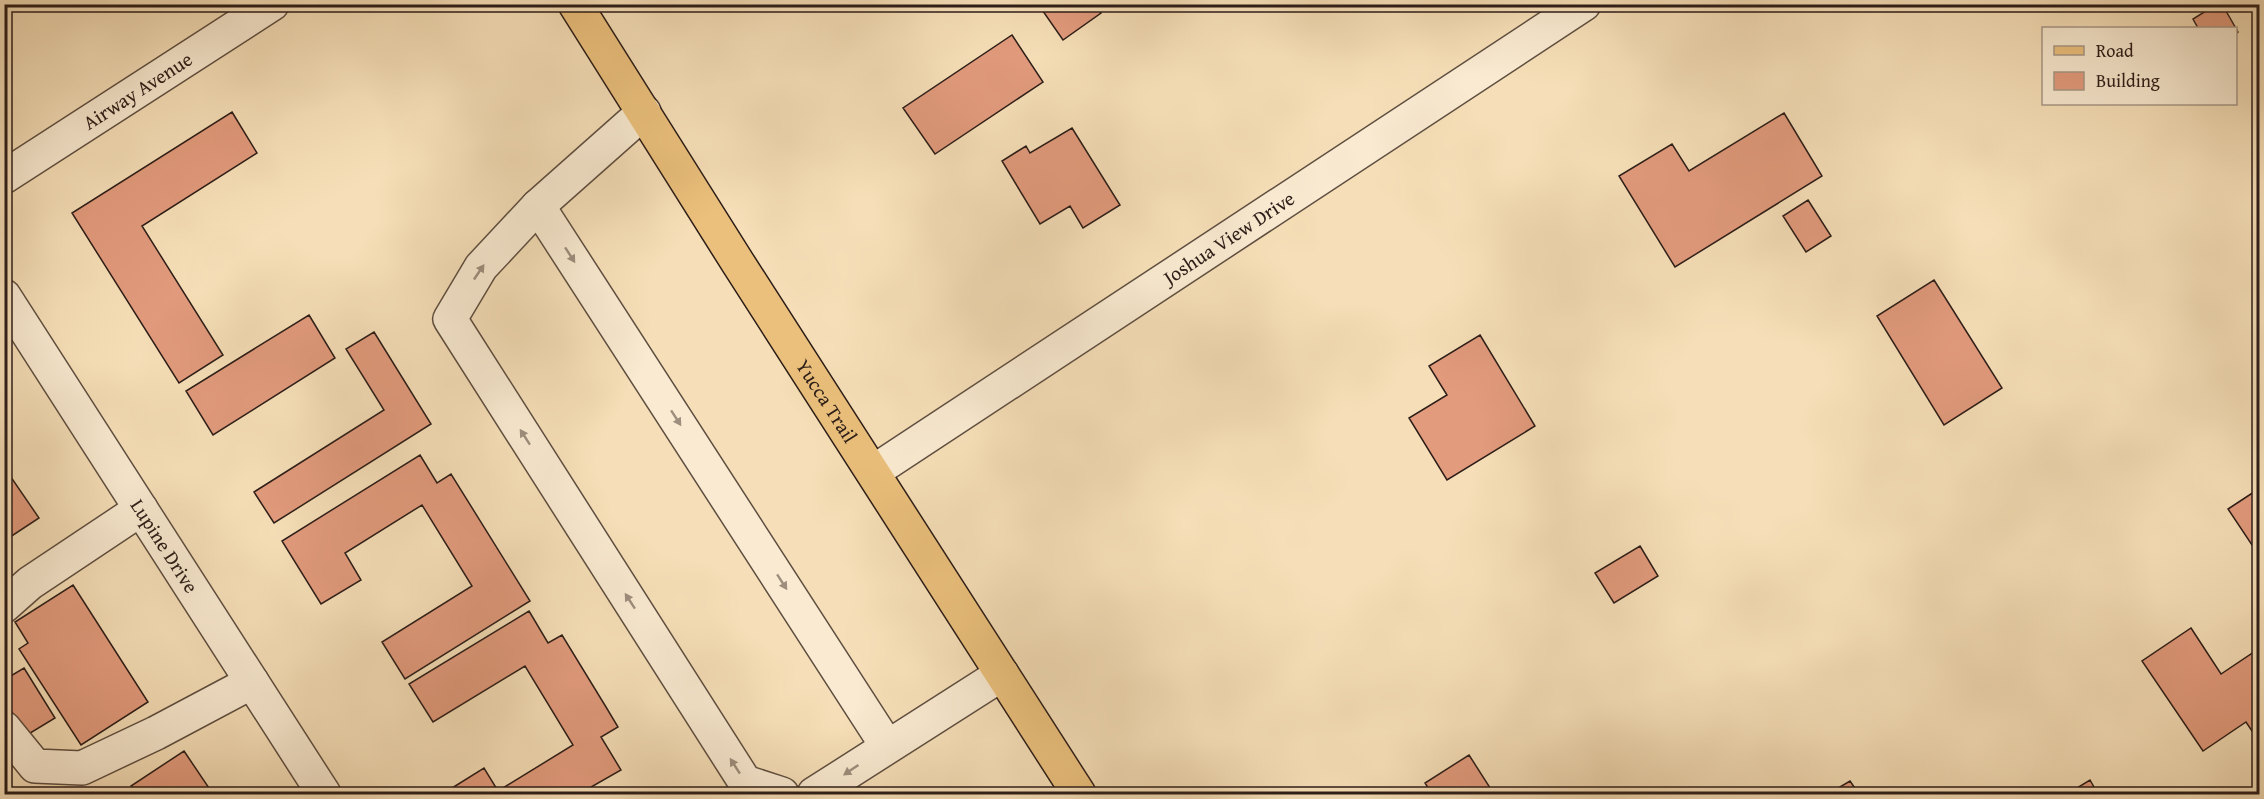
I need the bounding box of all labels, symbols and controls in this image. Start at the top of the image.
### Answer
legend [2042,27,2237,105]
text: Road [2096,37,2134,64]
street label: Airway Avenue [77,44,198,136]
text: Building [2096,67,2160,94]
street label: Joshua View Drive [1155,183,1300,293]
one-way arrow [564,247,575,263]
one-way arrow [473,264,484,280]
street label: Yucca Trail [789,353,865,449]
one-way arrow [670,410,681,427]
one-way arrow [520,429,531,445]
street label: Lupine Drive [124,493,206,598]
one-way arrow [776,574,787,590]
one-way arrow [625,593,636,609]
one-way arrow [729,758,741,774]
one-way arrow [843,764,859,776]

